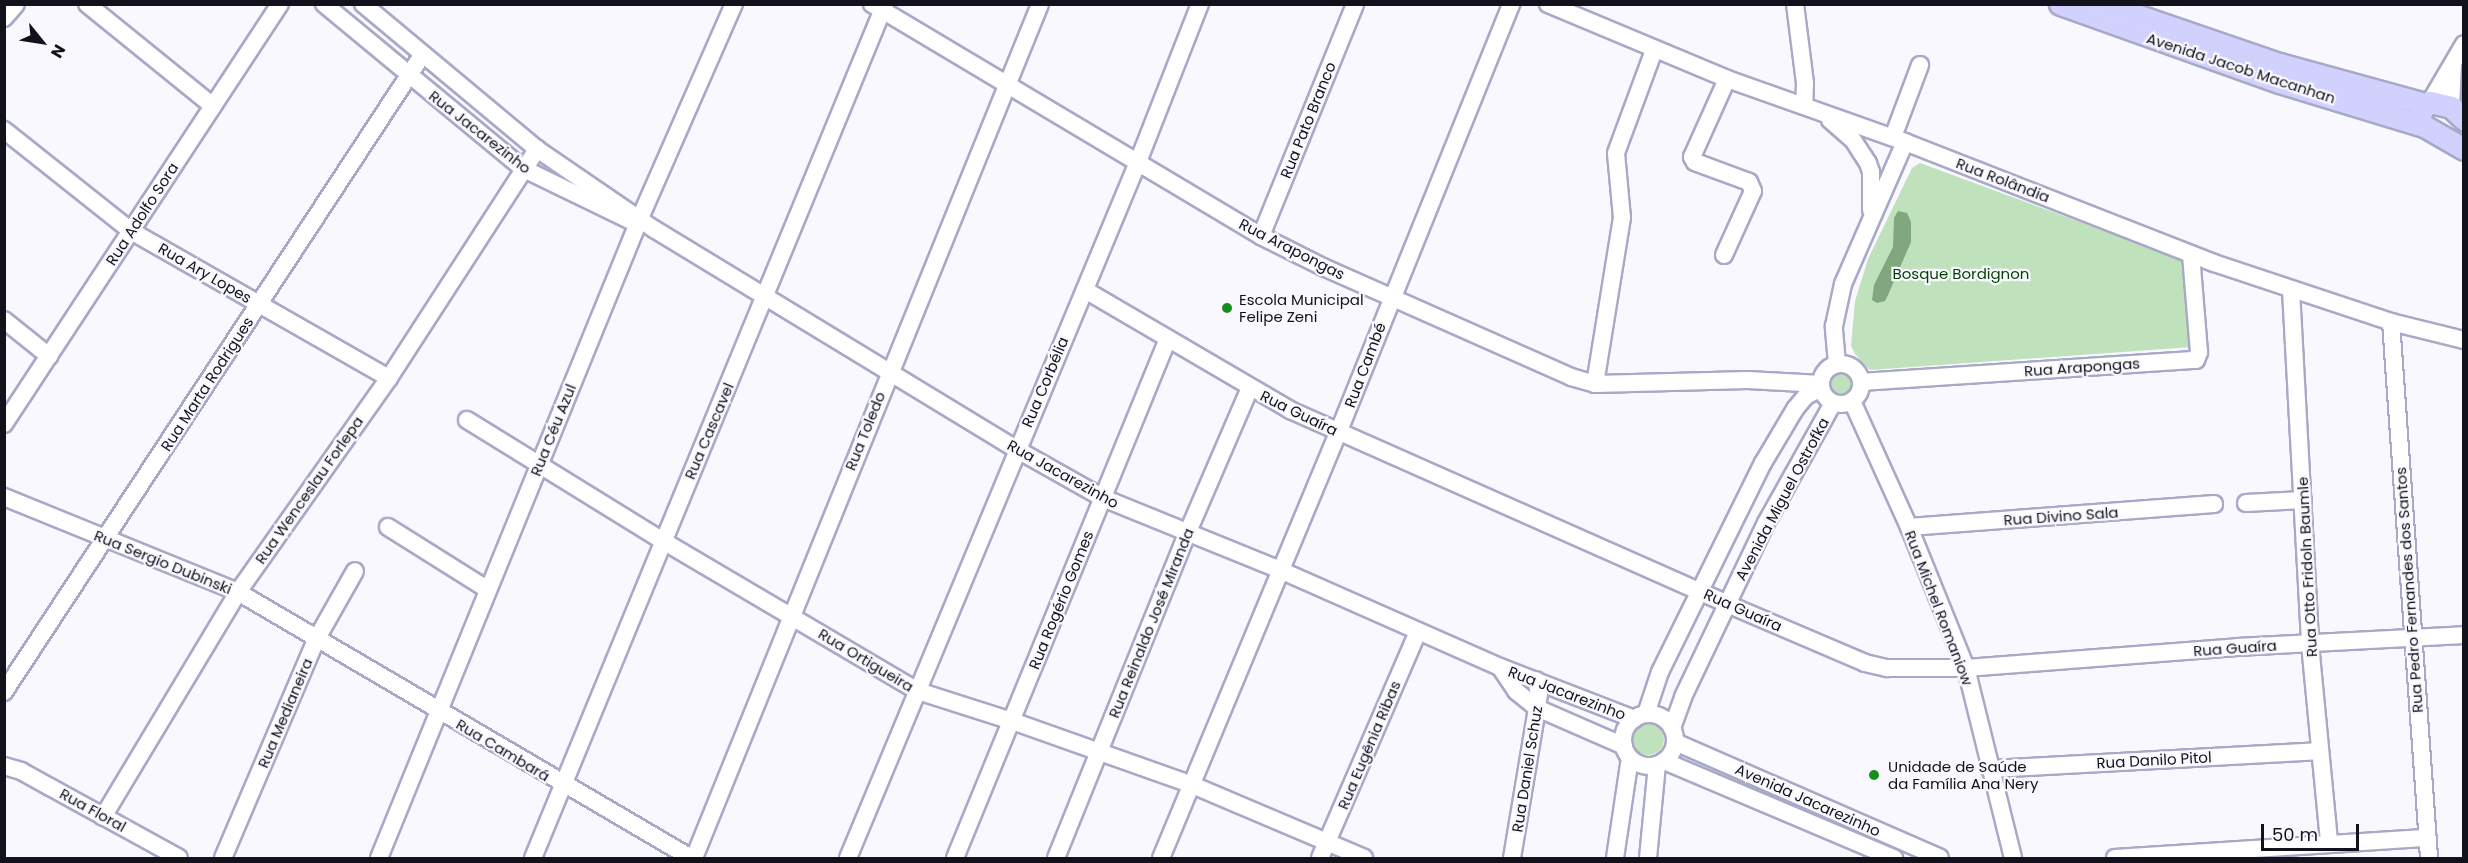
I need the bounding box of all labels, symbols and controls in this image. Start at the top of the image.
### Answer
north arrow [12,12,72,72]
street label: Avenida Jacob Macanhan [2144,29,2338,107]
text: N [45,40,71,62]
street label: Rua Pato Branco [1276,59,1340,181]
street label: Rua Jacarezinho [425,87,535,177]
street label: Rua Rolândia [1954,154,2052,206]
street label: Rua Adolfo Sora [102,159,182,269]
street label: Rua Arapongas [1236,215,1348,283]
street label: Rua Ary Lopes [155,239,255,307]
park label: Bosque Bordignon [1893,265,2029,283]
place label: Escola Municipal Felipe Zeni [1239,290,1364,325]
marker: Escola Municipal Felipe Zeni [1220,301,1234,315]
street label: Rua Marta Rodrigues [157,314,257,454]
street label: Rua Cambé [1341,320,1389,410]
street label: Rua Corbélia [1018,334,1072,430]
street label: Rua Arapongas [2023,354,2141,380]
street label: Rua Cascavel [681,380,737,482]
street label: Rua Céu Azul [526,381,580,479]
street label: Rua Guaíra [1257,387,1341,439]
street label: Rua Toledo [841,389,889,473]
street label: Rua Wenceslau Forlepa [251,413,367,567]
street label: Avenida Miguel Ostrofka [1731,415,1833,583]
street label: Rua Jacarezinho [1004,436,1122,512]
street label: Rua Pedro Fernandes dos Santos [2391,467,2427,713]
street label: Rua Otto Fridoln Baumle [2293,476,2321,658]
street label: Rua Divino Sala [2003,503,2119,529]
street label: Rua Reinaldo José Miranda [1105,525,1197,721]
street label: Rua Sergio Dubinski [92,526,234,598]
street label: Rua Rogério Gomes [1025,528,1097,672]
street label: Rua Michel Romaniow [1901,528,1977,688]
street label: Rua Guaíra [1701,585,1785,635]
street label: Rua Ortigueira [815,625,917,695]
street label: Rua Guaíra [2193,636,2277,660]
street label: Rua Medianeira [254,655,316,771]
street label: Rua Jacarezinho [1506,662,1628,724]
street label: Rua Eugênia Ribas [1334,678,1404,812]
street label: Rua Daniel Schuz [1508,704,1546,834]
street label: Rua Cambará [453,715,553,785]
street label: Rua Danilo Pitol [2096,748,2212,772]
place label: Unidade de Saúde da Família Ana Nery [1888,757,2038,792]
street label: Avenida Jacarezinho [1733,760,1883,840]
marker: Unidade de Saúde da Família Ana Nery [1865,766,1883,784]
street label: Rua Floral [57,784,129,836]
scale bar [2264,812,2362,850]
text: 50 m [2272,822,2318,847]

